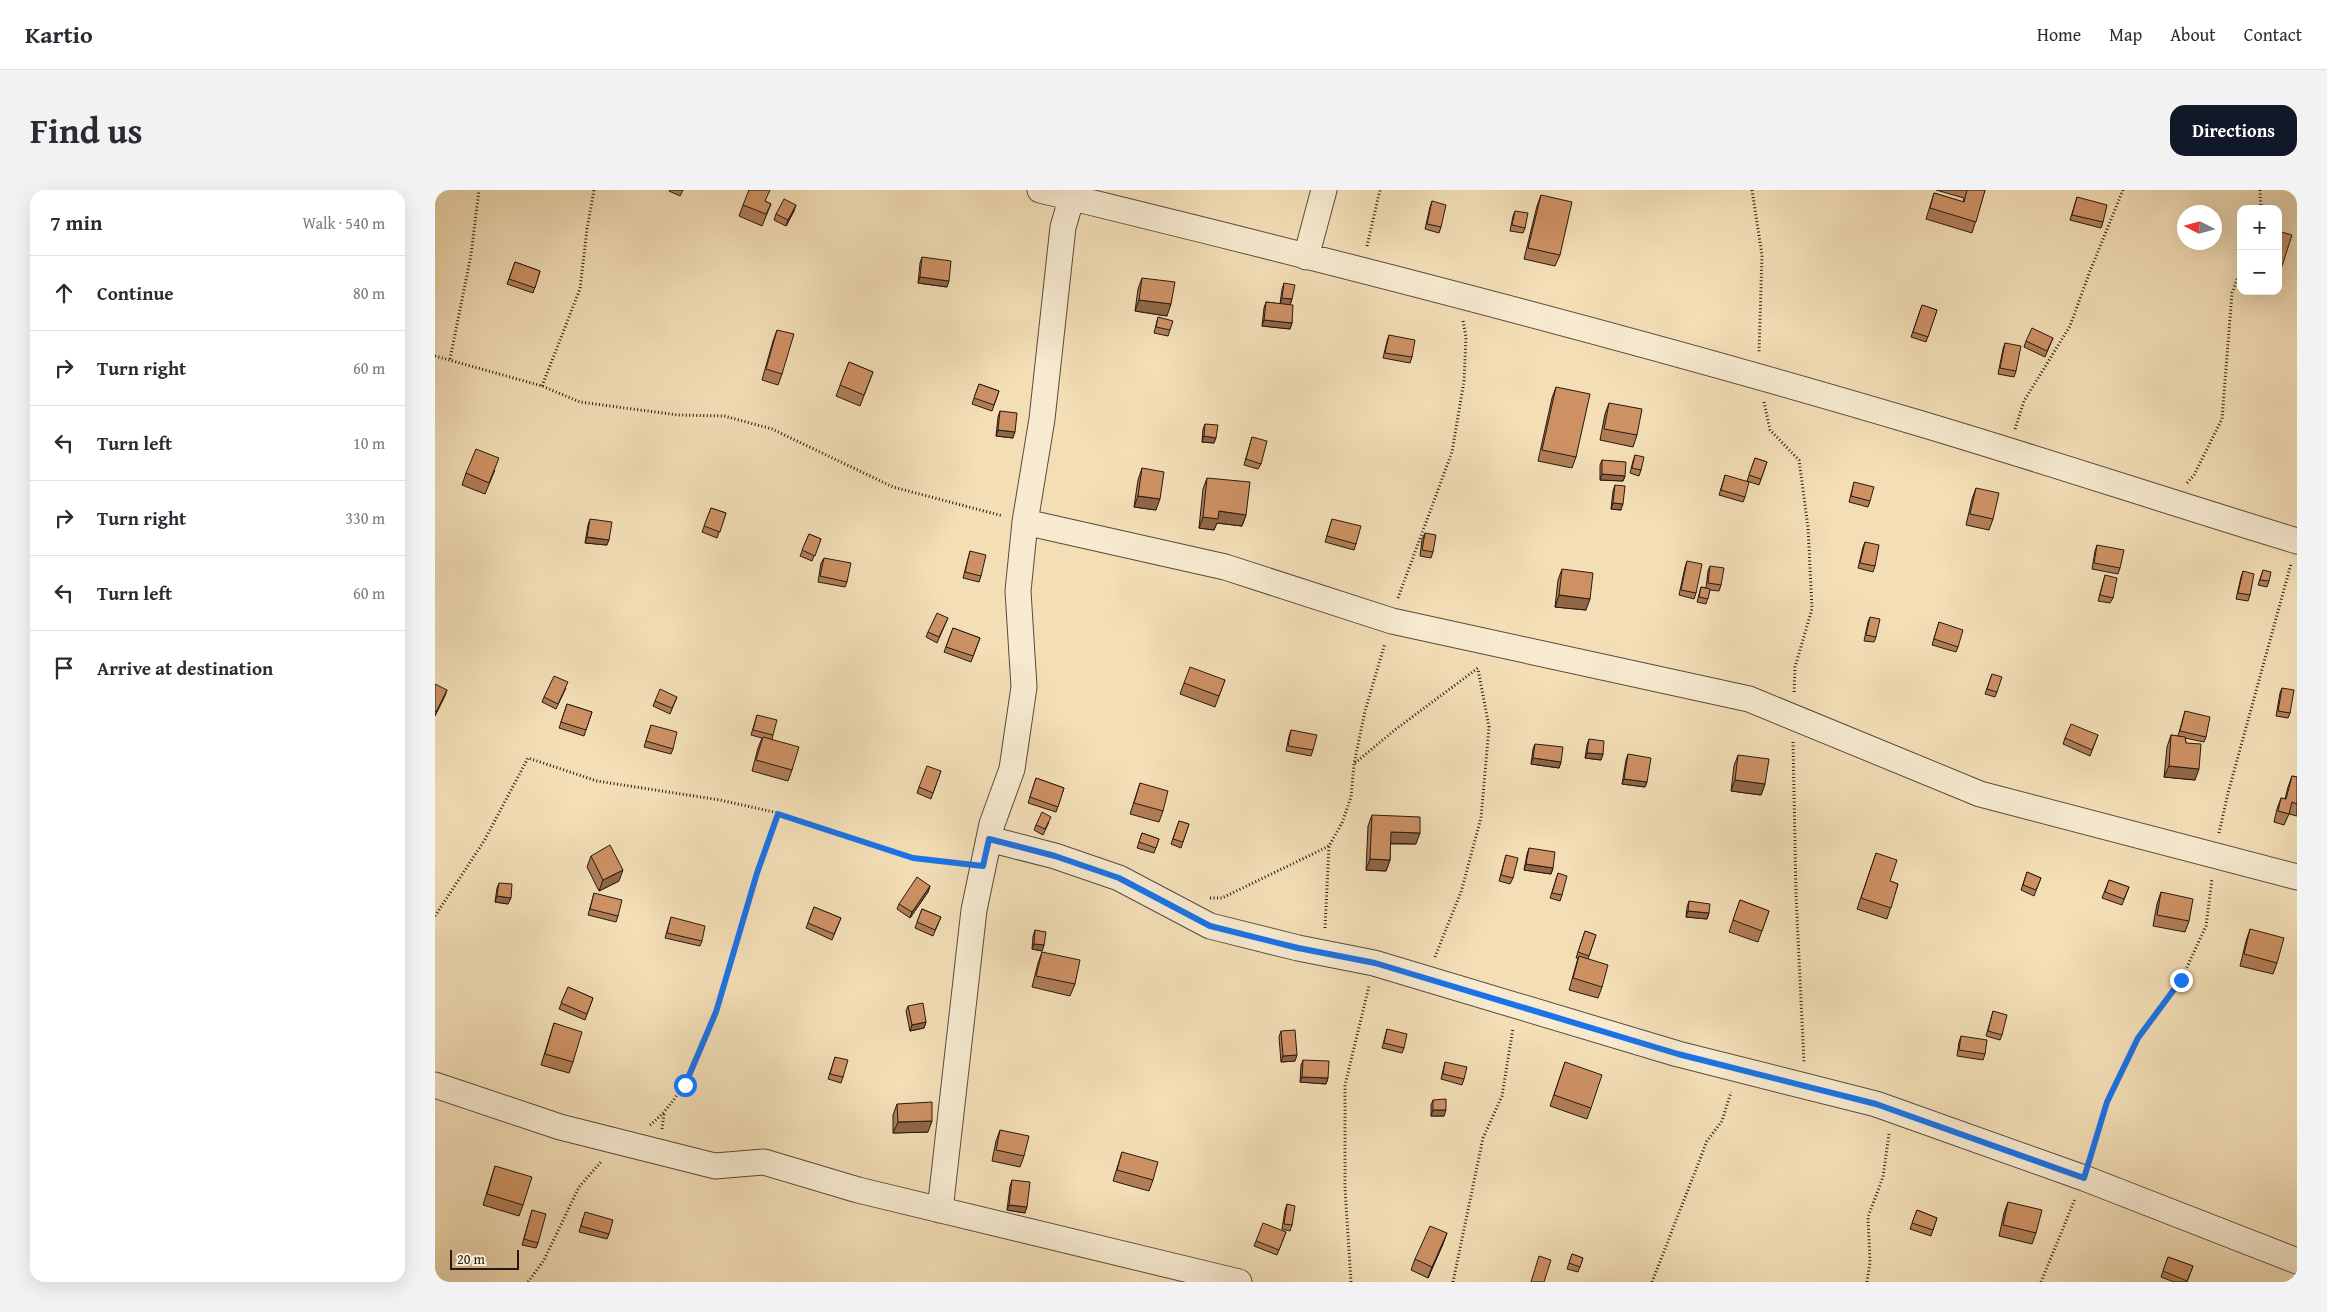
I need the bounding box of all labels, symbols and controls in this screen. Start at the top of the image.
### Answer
text: Kartio [25,17,93,52]
text: Home [2037,21,2081,48]
text: Map [2109,21,2142,48]
text: About [2170,21,2216,48]
text: Contact [2244,21,2302,48]
text: Find us [30,105,143,156]
button: Directions [2170,105,2297,156]
north arrow [2177,205,2222,250]
map controls [2237,205,2282,295]
button: + [2237,205,2282,250]
text: 7 min [50,207,102,238]
text: Walk · 540 m [302,211,385,235]
button: − [2237,250,2282,295]
icon: ahead [50,279,78,307]
text: Continue [97,279,174,307]
text: 80 m [353,281,385,305]
icon: right [50,354,78,382]
text: Turn right [97,354,186,382]
text: 60 m [353,356,385,380]
icon: left [50,429,78,457]
text: Turn left [97,429,172,457]
text: 10 m [353,431,385,455]
icon: right [50,504,78,532]
text: Turn right [97,504,186,532]
text: 330 m [345,506,385,530]
icon: left [50,579,78,607]
text: Turn left [97,579,172,607]
text: 60 m [353,581,385,605]
icon: arrive [50,654,78,682]
text: Arrive at destination [97,654,273,682]
route end [2170,969,2193,992]
route start [674,1074,697,1097]
scale bar [450,1247,519,1270]
text: 20 m [457,1249,485,1269]

